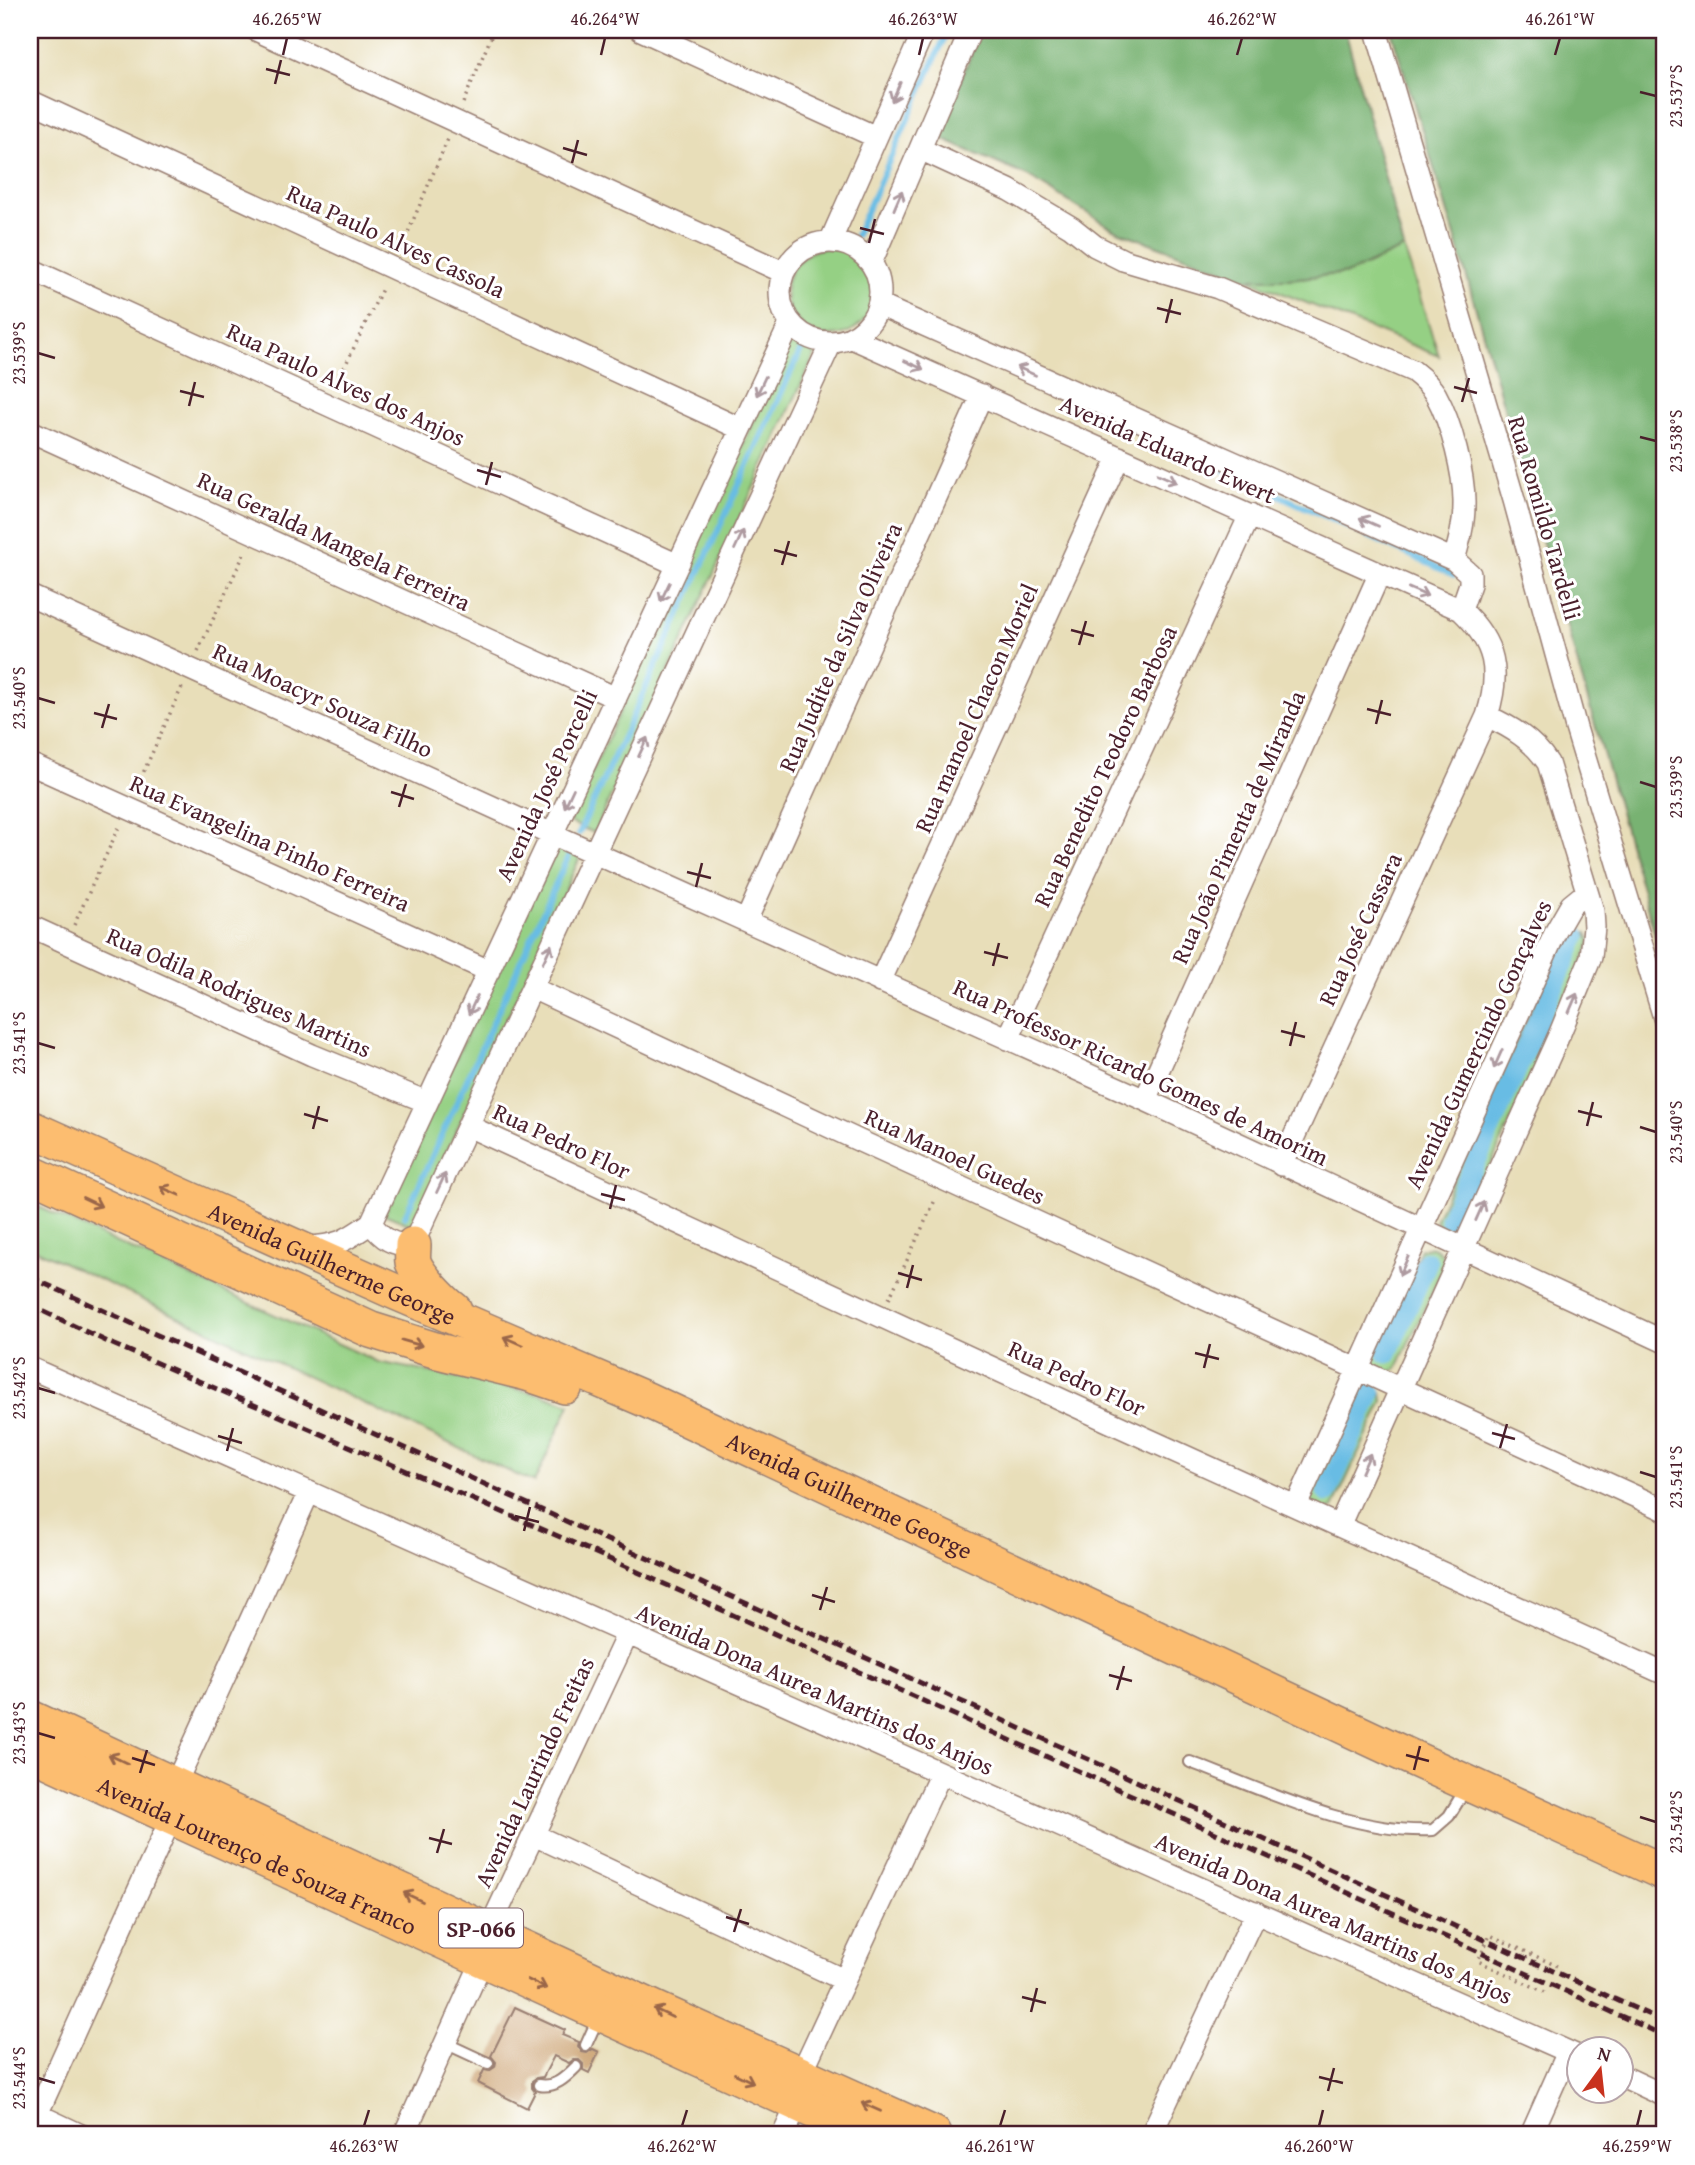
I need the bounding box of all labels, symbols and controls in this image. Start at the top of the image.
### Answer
text: 46.265°W [252,5,322,32]
text: 46.264°W [570,5,640,32]
text: 46.263°W [888,5,958,32]
text: 46.262°W [1207,5,1277,32]
text: 46.261°W [1525,5,1595,32]
text: 23.537°S [1662,64,1689,127]
one-way arrow [889,81,902,102]
street label: Rua Paulo Alves Cassola [281,175,512,307]
one-way arrow [892,190,905,212]
street label: Rua Paulo Alves dos Anjos [221,313,471,455]
text: 23.539°S [5,321,32,384]
one-way arrow [903,359,925,372]
one-way arrow [1016,364,1037,377]
one-way arrow [754,375,768,396]
street label: Avenida Eduardo Ewert [1054,386,1282,513]
text: 23.538°S [1662,409,1689,472]
street label: Rua Romildo Tardelli [1499,412,1591,624]
street label: Rua Geralda Mangela Ferreira [192,462,477,620]
one-way arrow [1155,472,1177,485]
one-way arrow [1359,515,1380,528]
street label: Rua Judite da Silva Oliveira [769,516,911,777]
one-way arrow [733,530,746,552]
street label: Rua manoel Chacon Moriel [905,578,1047,838]
one-way arrow [658,581,671,602]
one-way arrow [1407,586,1429,599]
street label: Rua Benedito Teodoro Barbosa [1024,619,1186,913]
street label: Rua Moacyr Souza Filho [207,634,439,766]
text: 23.540°S [5,666,32,729]
street label: Avenida José Porcelli [486,683,606,887]
street label: Rua João Pimenta de Miranda [1162,684,1314,969]
one-way arrow [637,737,651,758]
text: 23.539°S [1662,755,1689,818]
street label: Rua Evangelina Pinho Ferreira [124,765,416,921]
one-way arrow [562,787,575,808]
street label: Rua José Cassara [1309,846,1411,1011]
street label: Avenida Gumercindo Gonçalves [1396,894,1560,1194]
street label: Rua Odila Rodrigues Martins [101,918,377,1066]
one-way arrow [541,944,554,965]
street label: Rua Professor Ricardo Gomes de Amorim [948,969,1335,1175]
one-way arrow [466,993,479,1015]
one-way arrow [1567,993,1580,1014]
text: 23.541°S [5,1011,32,1074]
one-way arrow [1491,1048,1504,1069]
street label: Rua Pedro Flor [488,1094,637,1188]
street label: Rua Manoel Guedes [859,1099,1051,1213]
text: 23.540°S [1662,1100,1689,1163]
one-way arrow [435,1173,448,1194]
one-way arrow [160,1184,182,1197]
street label: Avenida Guilherme George [203,1193,462,1333]
one-way arrow [81,1196,102,1209]
one-way arrow [1474,1201,1487,1222]
one-way arrow [1397,1255,1410,1276]
street label: Rua Pedro Flor [1003,1331,1152,1425]
one-way arrow [503,1334,525,1347]
one-way arrow [400,1338,422,1351]
text: 23.542°S [5,1356,32,1419]
street label: Avenida Guilherme George [721,1422,978,1567]
text: 23.541°S [1662,1445,1689,1508]
one-way arrow [1361,1453,1374,1474]
street label: Avenida Dona Aurea Martins dos Anjos [631,1594,999,1784]
street label: Avenida Laurindo Freitas [465,1651,603,1893]
text: 23.543°S [5,1701,32,1764]
one-way arrow [108,1752,129,1765]
street label: Avenida Lourenço de Souza Franco [92,1767,423,1943]
text: 23.542°S [1662,1790,1689,1853]
street label: Avenida Dona Aurea Martins dos Anjos [1150,1823,1518,2013]
one-way arrow [403,1889,424,1903]
road number: SP-066 [439,1909,523,1948]
one-way arrow [526,1978,547,1991]
one-way arrow [653,2006,675,2019]
north arrow [1566,2036,1636,2106]
text: N [1595,2038,1614,2069]
text: 23.544°S [5,2046,32,2109]
one-way arrow [733,2072,754,2086]
one-way arrow [860,2100,882,2113]
text: 46.263°W [329,2132,399,2159]
text: 46.262°W [647,2132,717,2159]
text: 46.261°W [965,2132,1035,2159]
text: 46.260°W [1284,2132,1354,2159]
text: 46.259°W [1602,2132,1672,2159]

